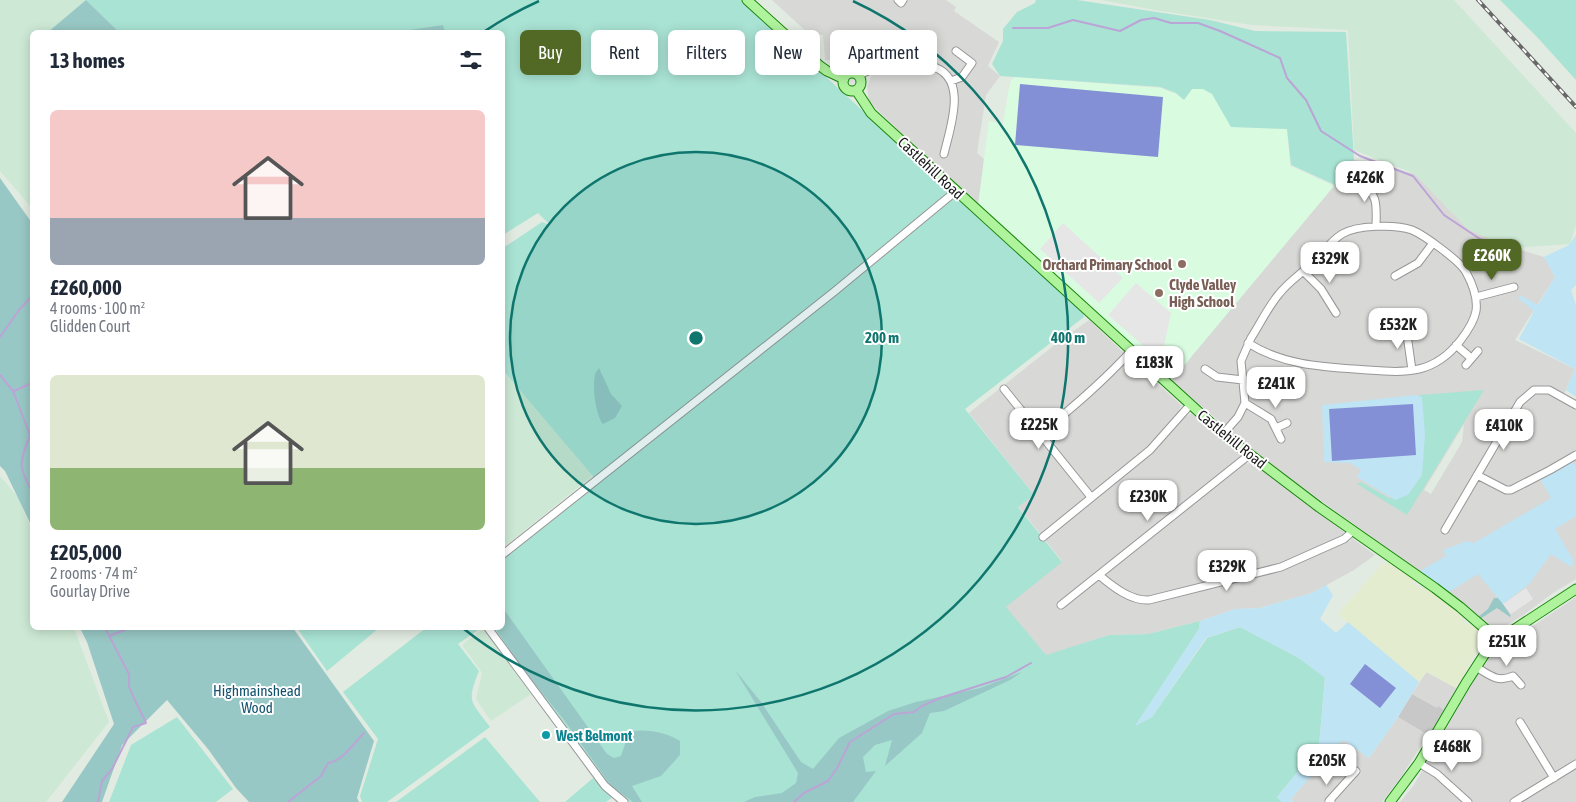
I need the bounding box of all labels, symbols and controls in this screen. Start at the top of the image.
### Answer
chip: Buy [520,30,581,75]
chip: Rent [591,30,658,75]
chip: Filters [668,30,745,75]
chip: New [755,30,820,75]
chip: Apartment [830,30,937,75]
icon: filters [457,46,485,74]
text: 13 homes [50,48,125,72]
street label: Castlehill Road [895,133,967,203]
icon: home [223,143,313,233]
pin: £426K [1330,160,1400,203]
text: £426K [1346,168,1384,186]
pin: £260K [1457,238,1527,281]
pin: £329K [1295,242,1365,284]
text: £260K [1473,246,1511,264]
text: £329K [1311,249,1349,267]
place label: Orchard Primary School [1043,256,1173,273]
marker: Orchard Primary School [1176,258,1188,270]
text: £260,000 [50,275,122,299]
place label: Clyde Valley High School [1169,276,1237,310]
marker: Clyde Valley High School [1153,287,1165,299]
text: 4 rooms · 100 m² [50,299,145,317]
pin: £532K [1363,308,1433,350]
text: £532K [1379,315,1417,333]
text: Glidden Court [50,317,130,335]
centre of rings [687,329,705,347]
text: 200 m [865,329,899,346]
text: 400 m [1050,329,1085,346]
pin: £183K [1119,346,1189,388]
text: £183K [1135,353,1173,371]
pin: £241K [1241,366,1311,409]
text: £241K [1257,374,1295,392]
street label: Castlehill Road [1194,406,1270,472]
icon: home [223,408,313,498]
pin: £225K [1004,408,1074,450]
pin: £410K [1469,408,1539,451]
text: £225K [1020,415,1058,433]
text: £410K [1485,416,1523,434]
pin: £230K [1113,480,1183,522]
text: £230K [1129,487,1167,505]
text: £205,000 [50,540,122,564]
pin: £329K [1192,550,1262,592]
text: £329K [1208,557,1246,575]
text: 2 rooms · 74 m² [50,564,138,582]
text: Gourlay Drive [50,582,130,600]
pin: £251K [1472,624,1542,667]
text: £251K [1488,632,1526,650]
park label: Highmainshead Wood [213,682,301,716]
place label: West Belmont [555,727,633,744]
marker: West Belmont [540,729,552,741]
pin: £468K [1417,730,1487,772]
text: £468K [1433,737,1471,755]
pin: £205K [1292,744,1362,786]
text: £205K [1308,751,1346,769]

